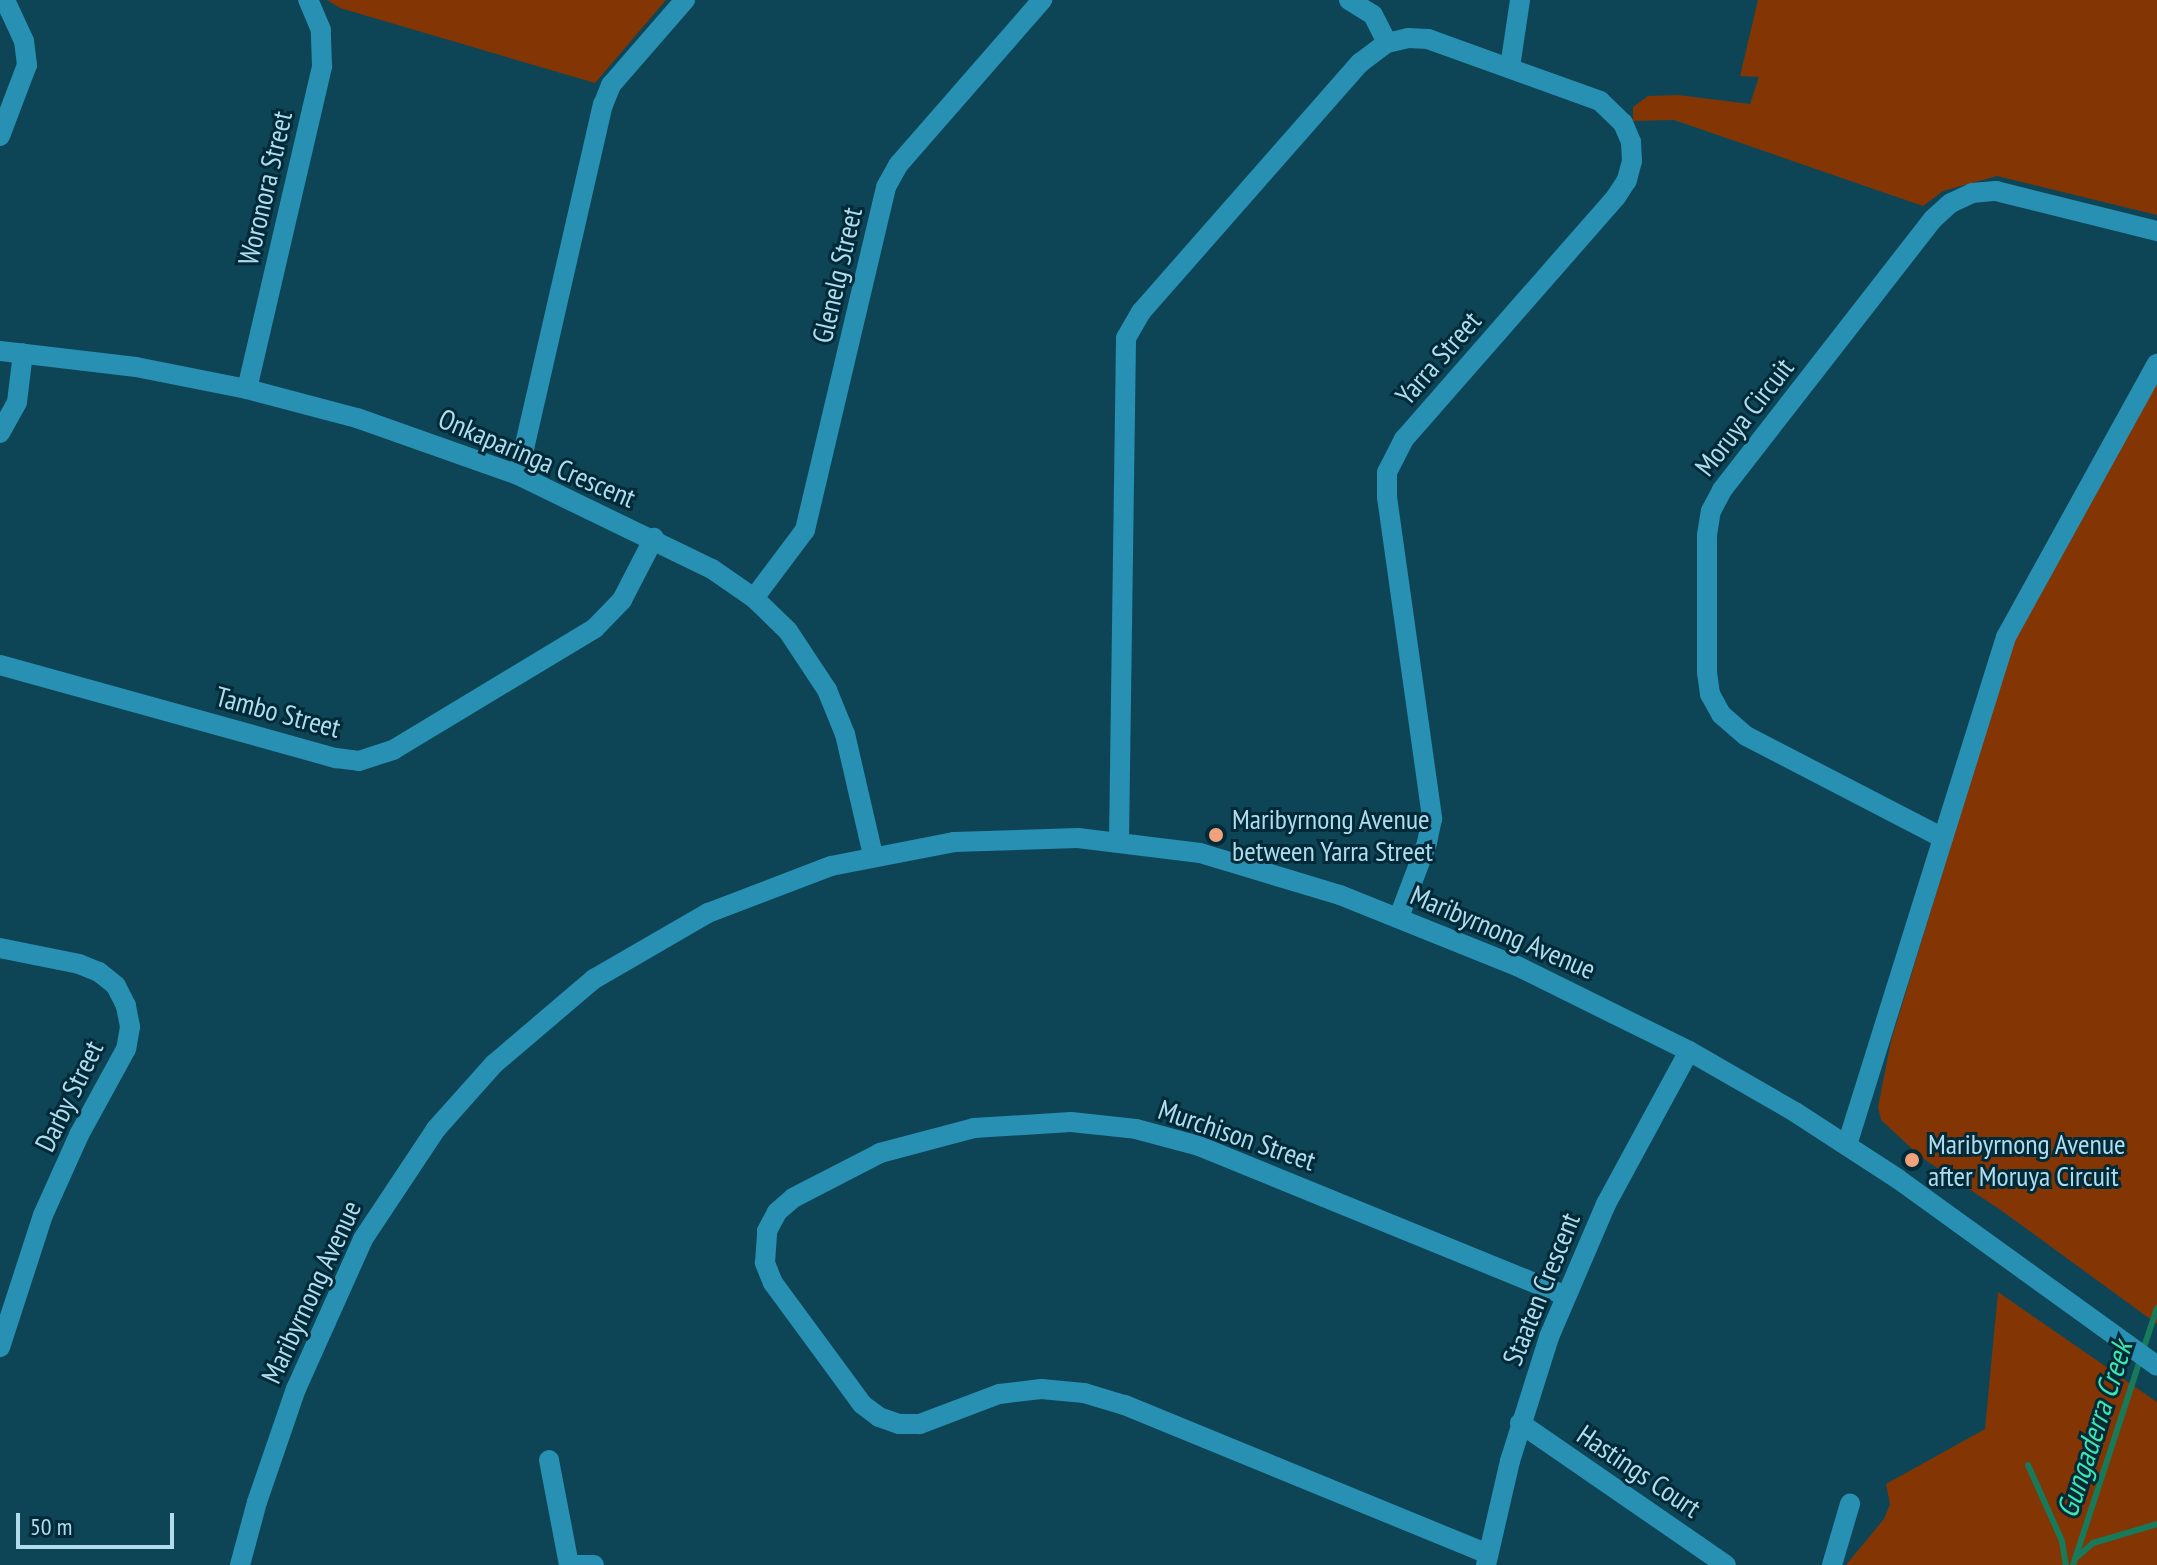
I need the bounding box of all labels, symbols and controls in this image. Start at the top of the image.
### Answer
street label: Woronora Street [231,108,299,268]
street label: Glenelg Street [805,204,869,346]
street label: Yarra Street [1388,304,1488,412]
street label: Moruya Circuit [1688,352,1800,482]
street label: Onkaparinga Crescent [434,401,640,515]
street label: Tambo Street [212,679,344,745]
place label: Maribyrnong Avenue between Yarra Street [1232,802,1434,868]
marker: Maribyrnong Avenue between Yarra Street [1207,826,1225,844]
street label: Maribyrnong Avenue [1405,878,1601,986]
street label: Darby Street [28,1035,110,1157]
street label: Murchison Street [1154,1092,1320,1178]
place label: Maribyrnong Avenue after Moruya Circuit [1928,1127,2126,1193]
marker: Maribyrnong Avenue after Moruya Circuit [1903,1151,1921,1169]
street label: Maribyrnong Avenue [254,1195,368,1389]
street label: Staaten Crescent [1495,1208,1587,1370]
water label: Gungaderra Creek [2048,1336,2140,1522]
street label: Hastings Court [1571,1417,1707,1525]
scale bar [20,1497,178,1547]
text: 50 m [30,1511,72,1542]

